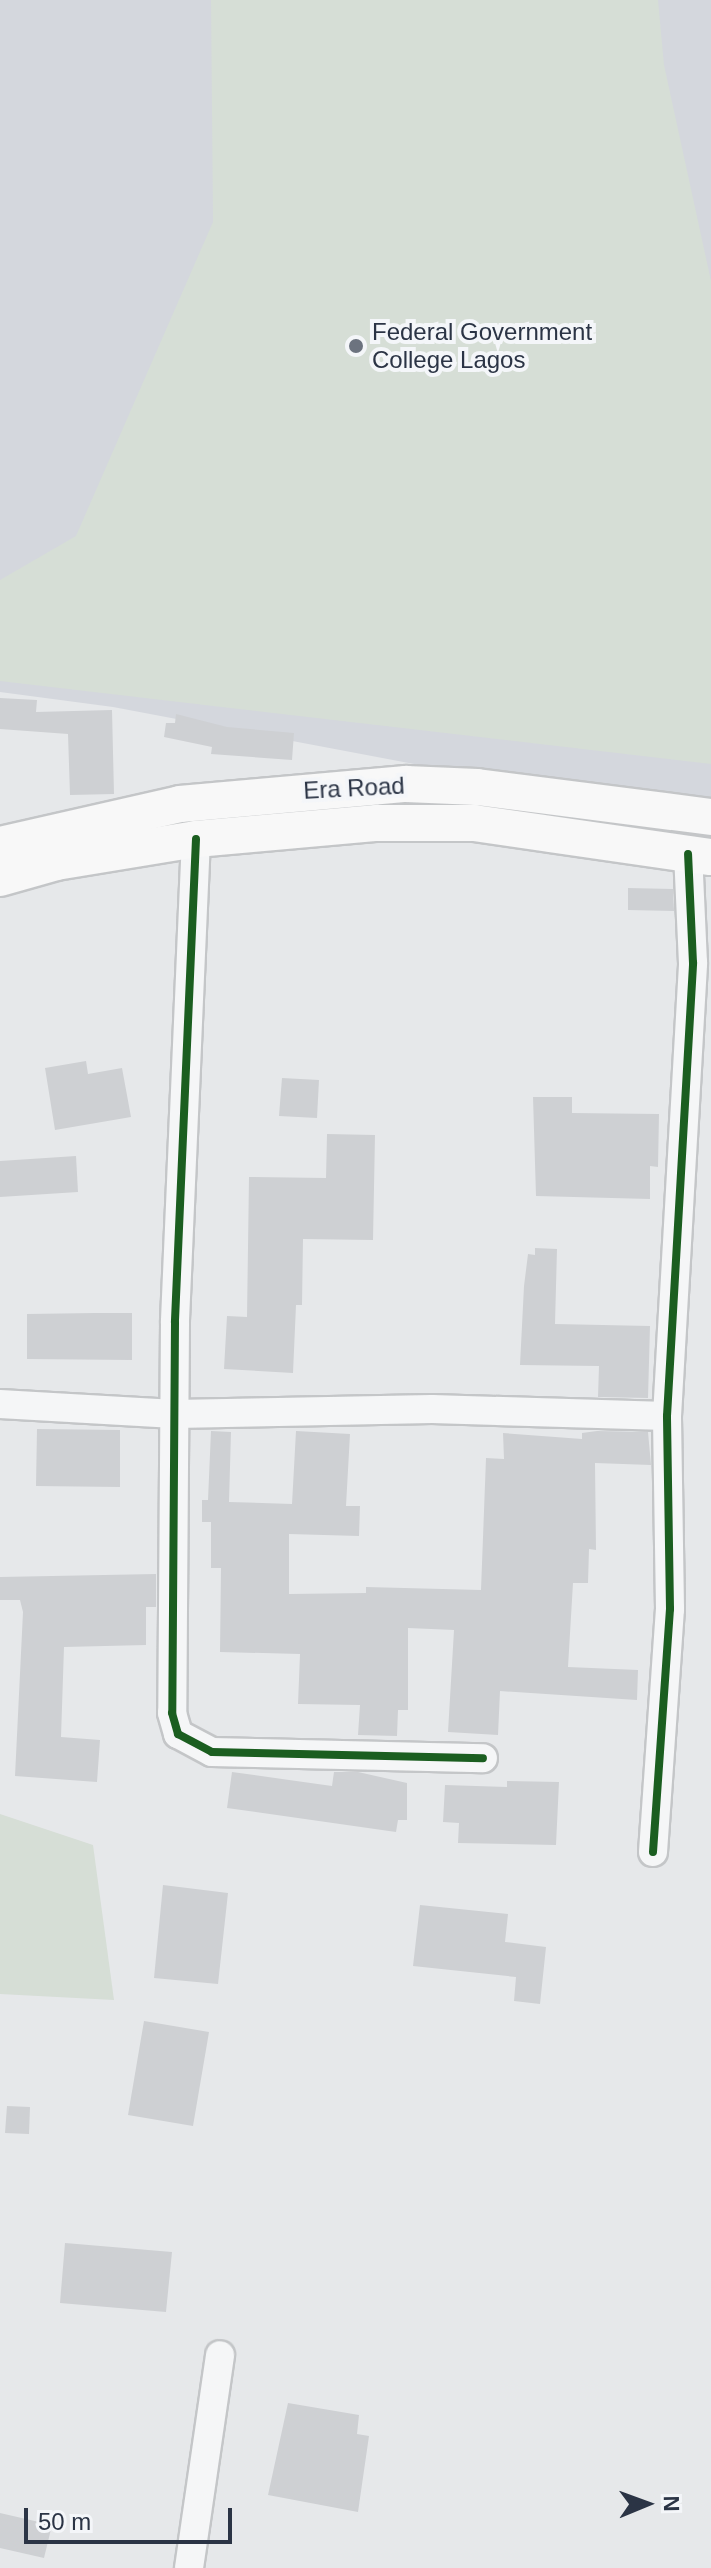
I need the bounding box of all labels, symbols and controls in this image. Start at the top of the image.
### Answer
place label: Federal Government College Lagos [372,318,592,374]
marker: Federal Government College Lagos [347,337,365,355]
street label: Era Road [303,771,405,805]
north arrow [607,2464,687,2544]
scale bar [28,2492,236,2542]
text: N [659,2495,684,2512]
text: 50 m [38,2508,91,2535]

